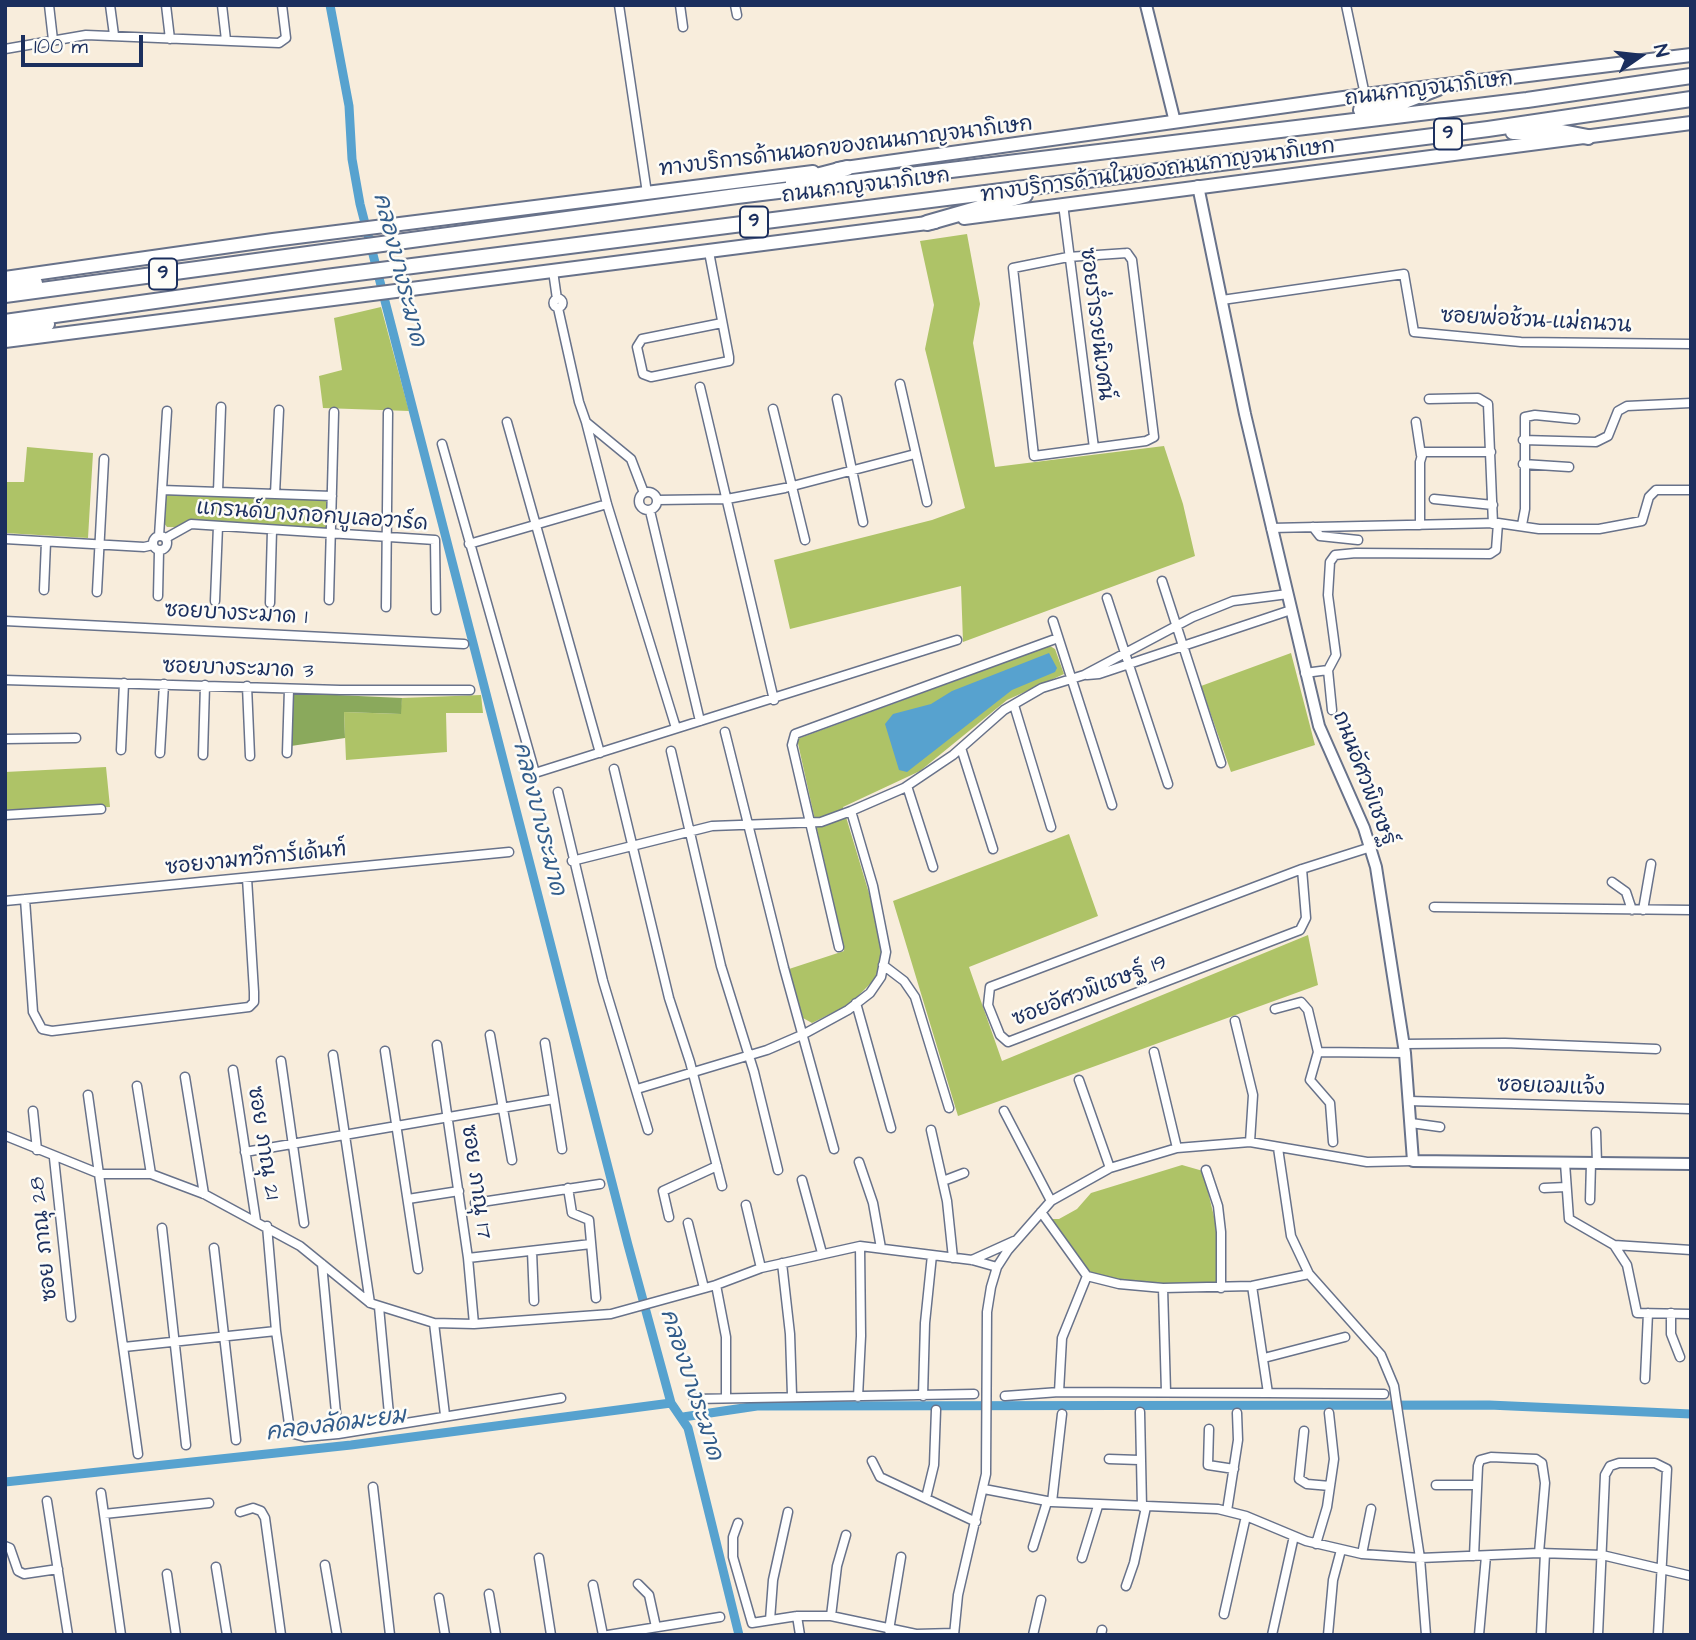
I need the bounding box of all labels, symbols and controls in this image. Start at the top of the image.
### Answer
scale bar [24,21,147,65]
north arrow [1605,21,1675,91]
text: 100 m [34,32,88,61]
text: N [1646,42,1675,60]
street label: ถนนกาญจนาภิเษก [1343,67,1515,113]
street label: ทางบริการด้านนอกของถนนกาญจนาภิเษก [658,113,1034,183]
road number: 9 [1434,118,1462,150]
street label: ทางบริการด้านในของถนนกาญจนาภิเษก [979,135,1337,209]
street label: ถนนกาญจนาภิเษก [780,164,952,210]
water label: คลองบางระมาด [366,190,430,350]
road number: 9 [740,206,768,238]
street label: ซอยร่ำรวยนิเวศน์ [1073,246,1117,402]
road number: 9 [149,258,177,290]
street label: ซอยพ่อช้วน-แม่ถนวน [1440,304,1632,340]
street label: แกรนด์บางกอกบูเลอวาร์ด [195,496,429,538]
street label: ซอยบางระมาด 1 [164,599,308,631]
street label: ซอยบางระมาด 3 [162,655,314,685]
street label: ถนนอัศวพิเชษฐ์ [1326,708,1400,850]
water label: คลองบางระมาด [506,739,570,899]
street label: ซอยงามทวีการ์เด้นท์ [164,838,348,882]
street label: ซอยอัศวพิเชษฐ์ 19 [1009,951,1171,1033]
street label: ซอยเอมแจ้ง [1497,1074,1605,1102]
street label: ซอย ภาณุ 21 [241,1085,283,1201]
street label: ซอย ภาณุ 17 [455,1123,495,1241]
street label: ซอย ภาณุ 28 [26,1175,64,1303]
water label: คลองบางระมาด [653,1306,727,1464]
water label: คลองลัดมะยม [264,1404,408,1448]

